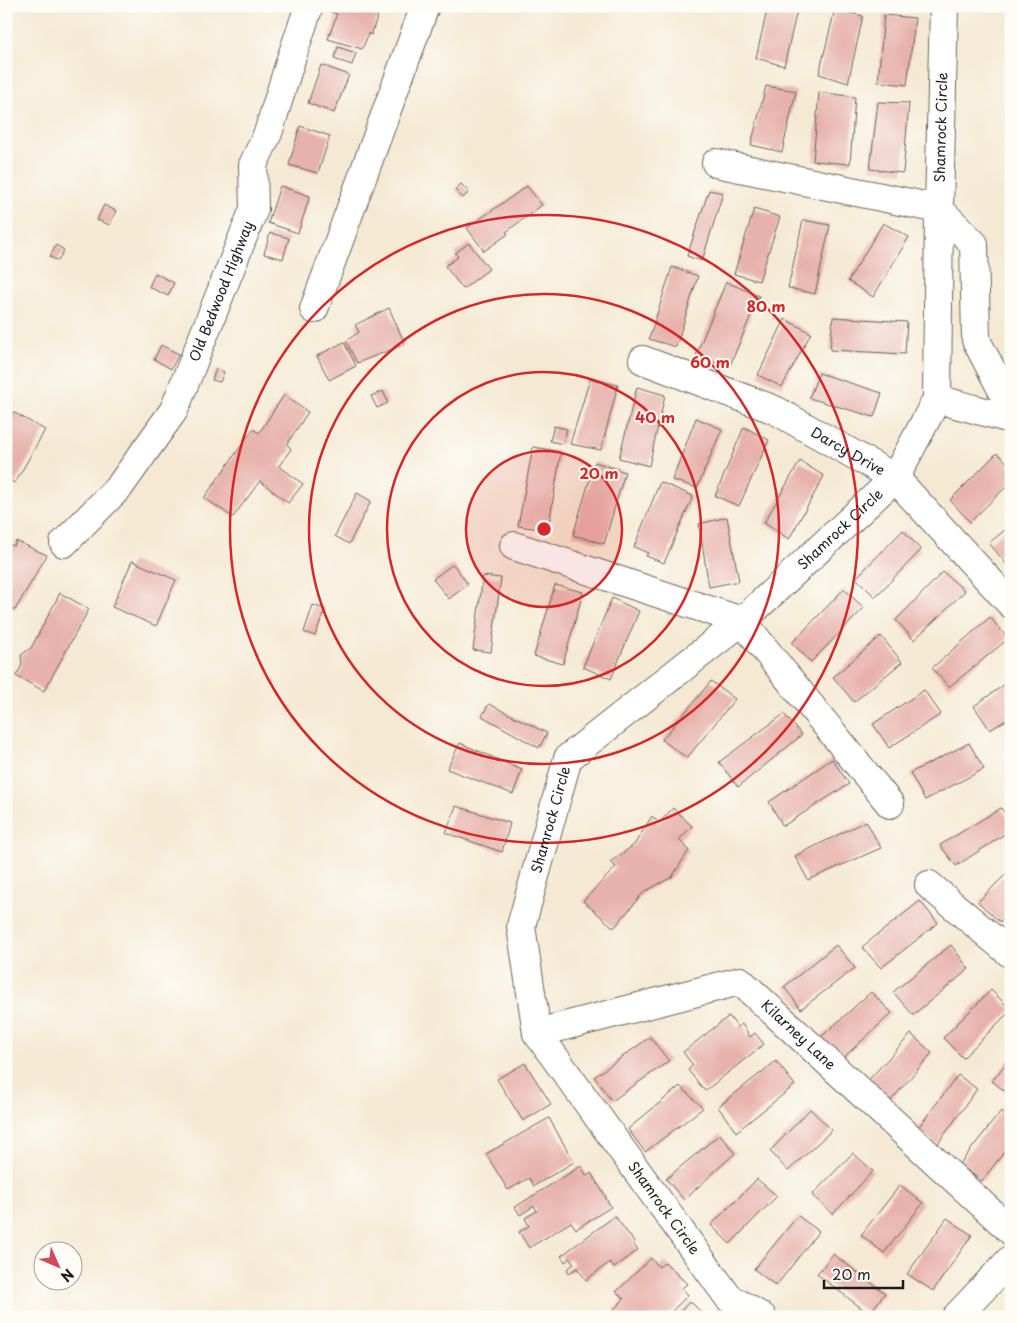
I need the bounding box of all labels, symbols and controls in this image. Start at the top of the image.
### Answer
street label: Shamrock Circle [929,72,952,183]
street label: Old Bedwood Highway [183,218,258,364]
text: 80 m [746,294,786,317]
text: 60 m [690,350,730,373]
text: 40 m [635,405,675,428]
street label: Darcy Drive [807,421,889,480]
text: 20 m [580,461,618,484]
street label: Shamrock Circle [793,483,888,574]
centre of rings [535,520,553,538]
street label: Shamrock Circle [525,763,575,875]
street label: Kilarney Lane [757,995,841,1075]
street label: Shamrock Circle [624,1157,705,1259]
north arrow [32,1240,82,1290]
scale bar [824,1258,903,1290]
text: 20 m [832,1262,871,1285]
text: N [56,1264,79,1287]

